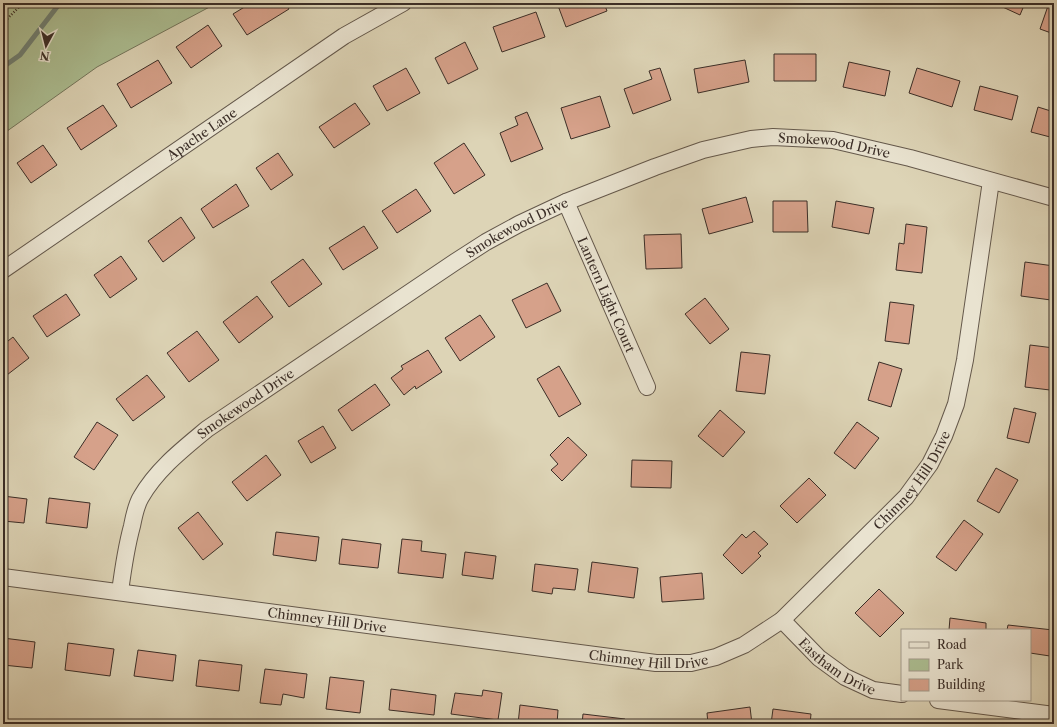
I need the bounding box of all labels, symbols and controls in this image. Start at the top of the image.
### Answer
north arrow [26,26,66,66]
text: N [39,48,50,63]
street label: Apache Lane [163,104,240,164]
street label: Smokewood Drive [778,129,892,161]
street label: Smokewood Drive [463,194,571,261]
street label: Lantern Light Court [574,234,639,355]
street label: Smokewood Drive [194,365,297,442]
street label: Chimney Hill Drive [870,429,953,533]
street label: Chimney Hill Drive [267,604,388,635]
legend [901,629,1031,701]
street label: Eastham Drive [796,634,878,698]
text: Road [937,637,967,652]
street label: Chimney Hill Drive [588,646,710,671]
text: Park [937,657,964,672]
text: Building [937,677,985,692]

